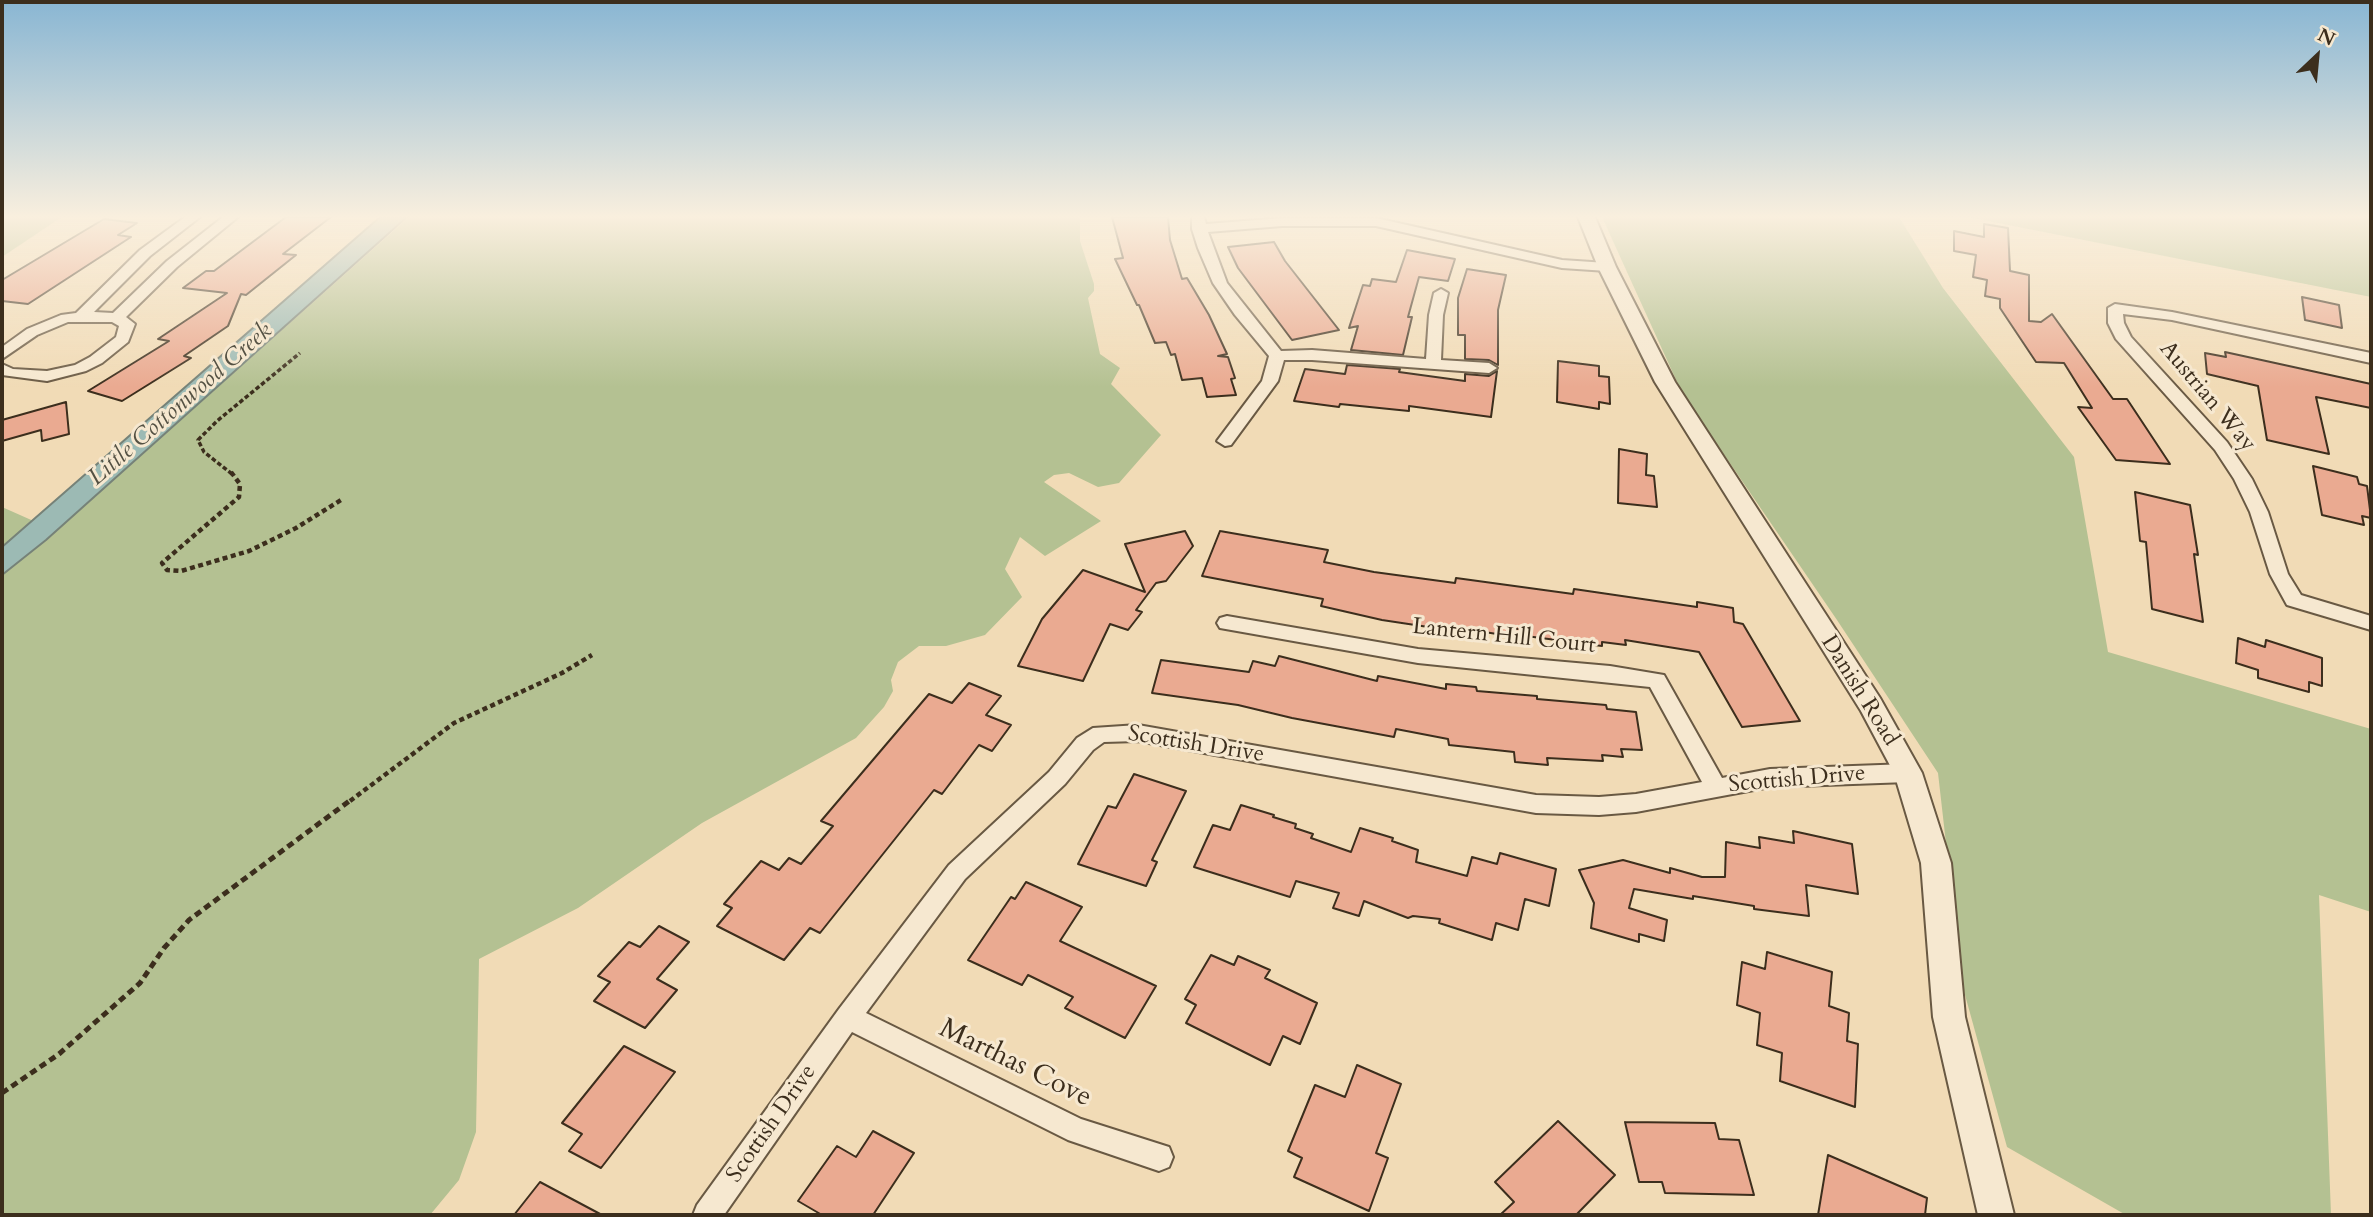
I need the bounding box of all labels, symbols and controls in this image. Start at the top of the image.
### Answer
north arrow [2282,21,2352,91]
text: N [2313,22,2339,52]
water label: Little Cottonwood Creek [83,317,279,493]
street label: Austrian Way [2153,336,2261,458]
street label: Lantern Hill Court [1411,614,1597,660]
street label: Danish Road [1814,631,1904,751]
street label: Scottish Drive [1126,721,1266,769]
street label: Scottish Drive [1727,760,1867,800]
street label: Marthas Cove [933,1013,1097,1115]
street label: Scottish Drive [721,1060,823,1188]

